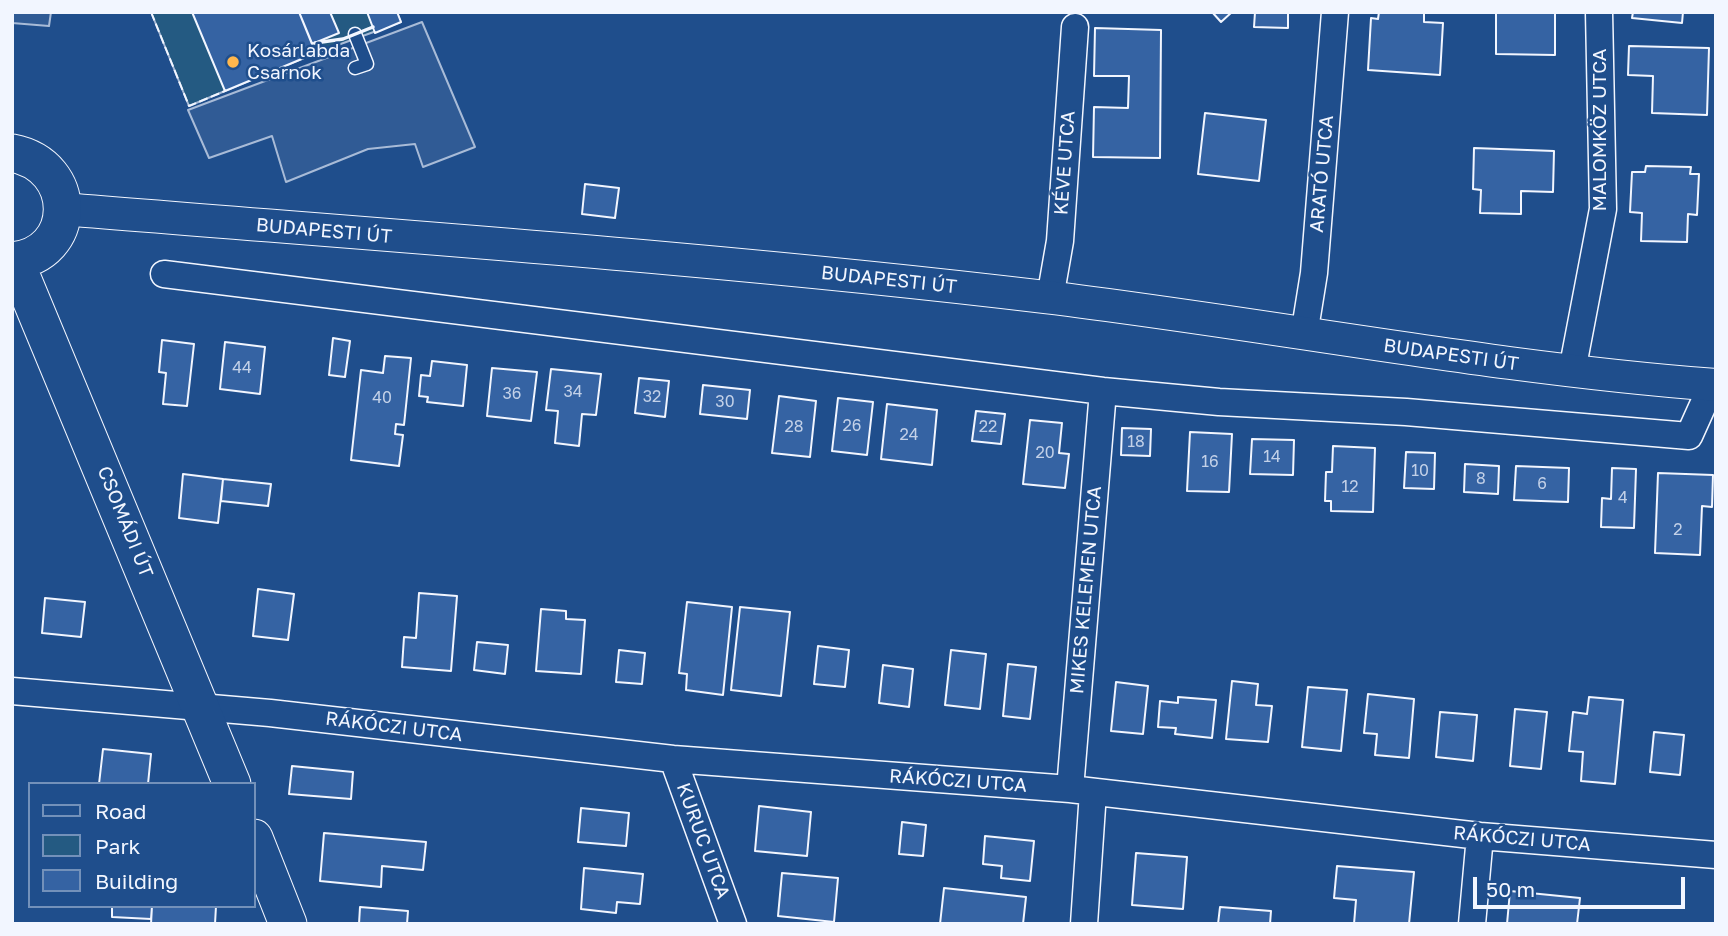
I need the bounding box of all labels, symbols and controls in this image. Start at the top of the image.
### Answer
place label: Kosárlabda Csarnok [247,40,350,84]
street label: MALOMKÖZ UTCA [1589,49,1611,211]
marker: Kosárlabda Csarnok [225,54,241,70]
street label: KÉVE UTCA [1050,110,1080,216]
street label: ARATÓ UTCA [1306,114,1338,234]
street label: BUDAPESTI ÚT [255,214,393,248]
street label: BUDAPESTI ÚT [820,262,958,298]
street label: BUDAPESTI ÚT [1382,334,1520,376]
house number: 44 [232,358,252,378]
house number: 34 [563,382,583,402]
house number: 36 [502,384,522,404]
house number: 32 [643,387,661,407]
house number: 40 [372,388,392,408]
house number: 30 [715,392,735,412]
house number: 26 [843,416,861,436]
house number: 28 [784,417,804,437]
house number: 22 [979,417,997,437]
house number: 24 [899,425,919,445]
house number: 18 [1127,432,1145,452]
house number: 20 [1035,443,1055,463]
house number: 14 [1263,447,1281,467]
house number: 16 [1201,452,1219,472]
house number: 10 [1411,461,1429,481]
street label: CSOMÁDI ÚT [92,463,158,581]
house number: 8 [1476,469,1486,489]
house number: 6 [1537,474,1547,494]
house number: 12 [1341,477,1359,497]
street label: MIKES KELEMEN UTCA [1066,485,1106,695]
house number: 4 [1618,488,1628,508]
house number: 2 [1673,520,1683,540]
street label: RÁKÓCZI UTCA [324,707,464,747]
street label: RÁKÓCZI UTCA [888,765,1028,797]
street label: KURUC UTCA [671,780,735,902]
legend [28,782,256,908]
text: Road [95,798,146,824]
street label: RÁKÓCZI UTCA [1452,822,1592,856]
text: Park [95,833,140,859]
scale bar [1476,862,1688,906]
text: Building [95,868,178,894]
text: 50 m [1486,876,1535,902]

